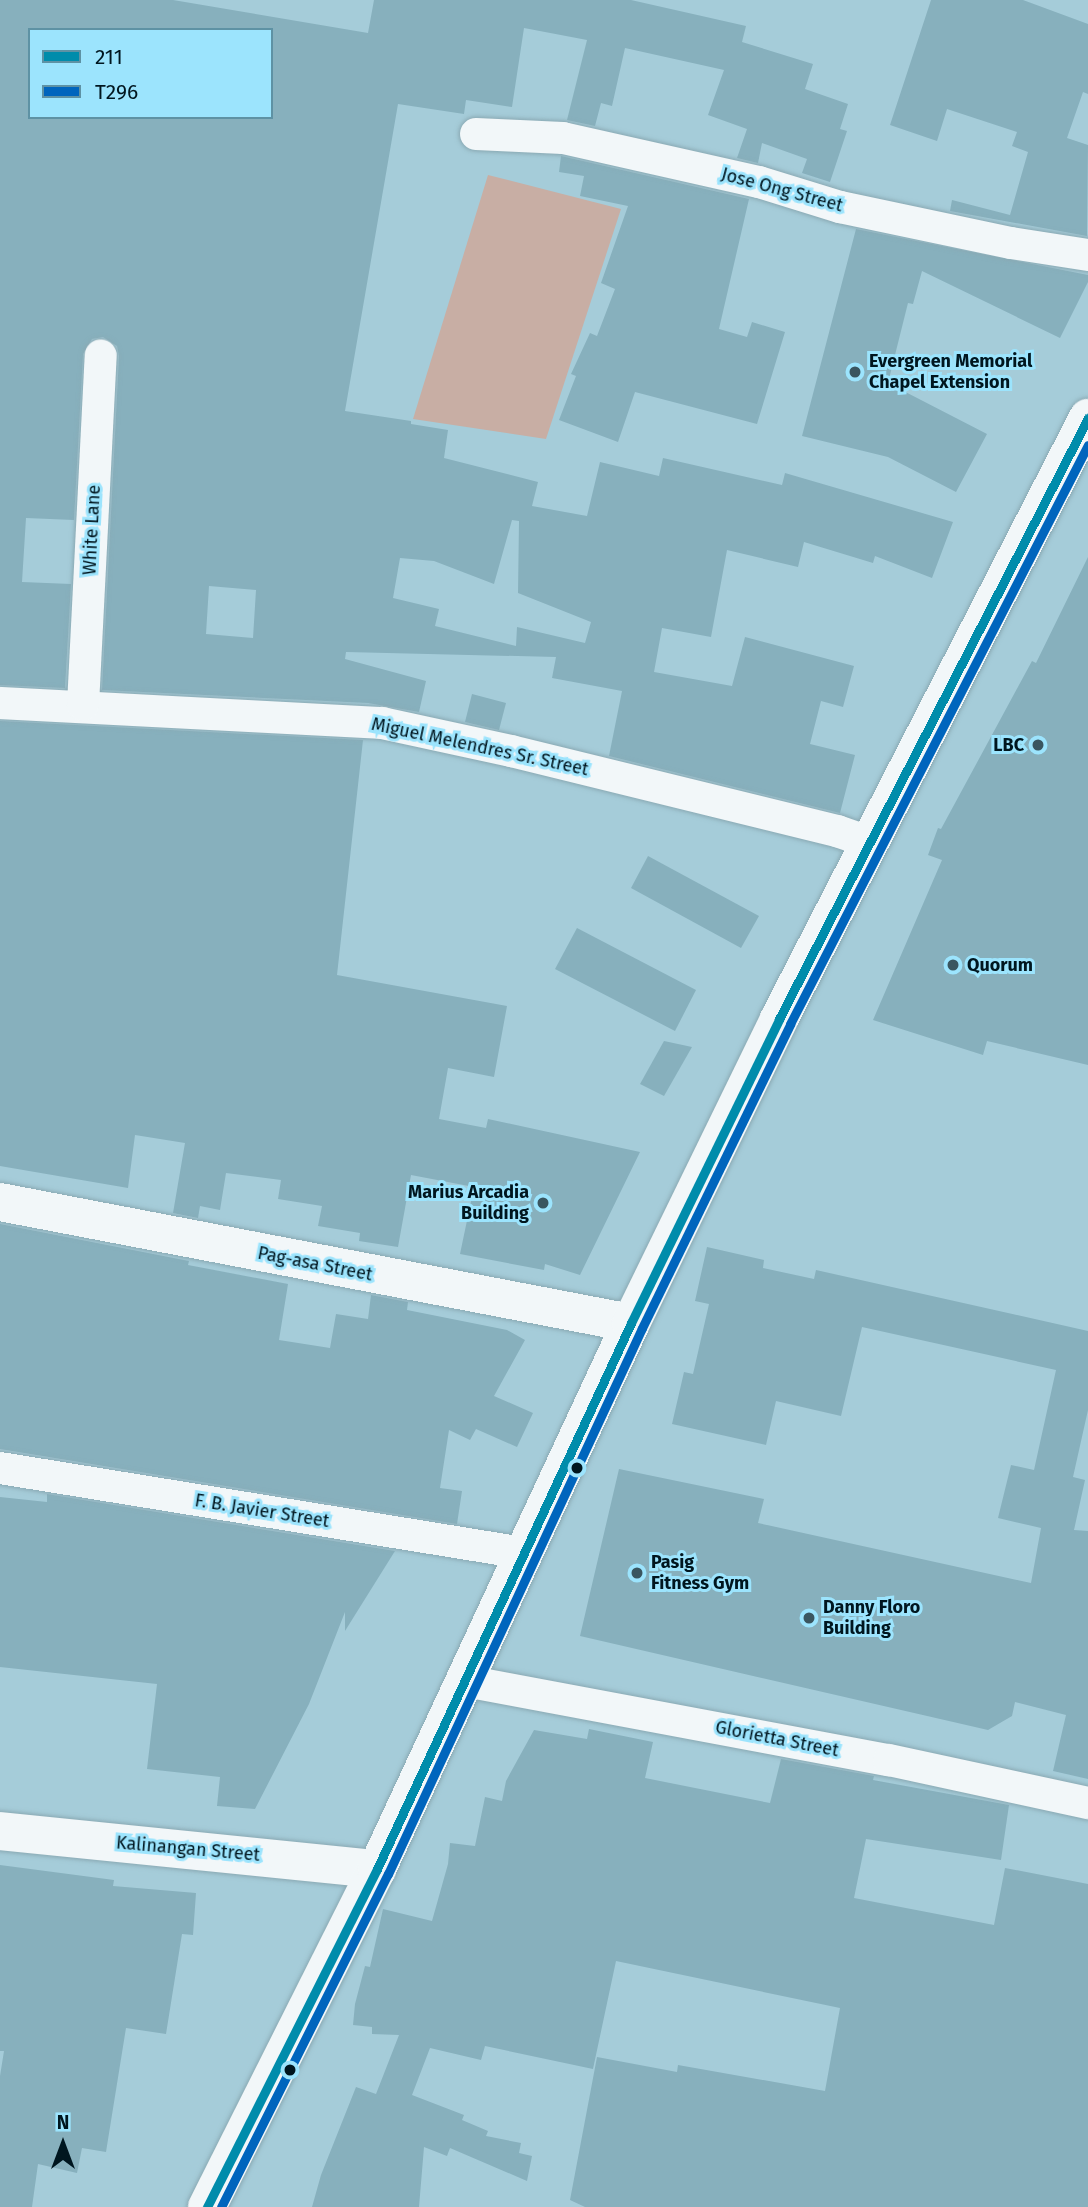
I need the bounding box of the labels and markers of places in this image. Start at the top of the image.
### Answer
place label: Evergreen Memorial Chapel Extension [869,351,1032,394]
marker: Evergreen Memorial Chapel Extension [847,364,863,380]
place label: LBC [993,734,1024,756]
marker: LBC [1030,737,1046,753]
place label: Quorum [967,954,1033,976]
marker: Quorum [945,957,961,973]
place label: Marius Arcadia Building [408,1182,529,1224]
marker: Marius Arcadia Building [535,1195,551,1211]
unlabelled marker [570,1461,584,1475]
place label: Pasig Fitness Gym [651,1552,749,1594]
marker: Pasig Fitness Gym [629,1565,645,1581]
place label: Danny Floro Building [823,1597,920,1640]
marker: Danny Floro Building [801,1610,817,1626]
unlabelled marker [283,2063,297,2077]

